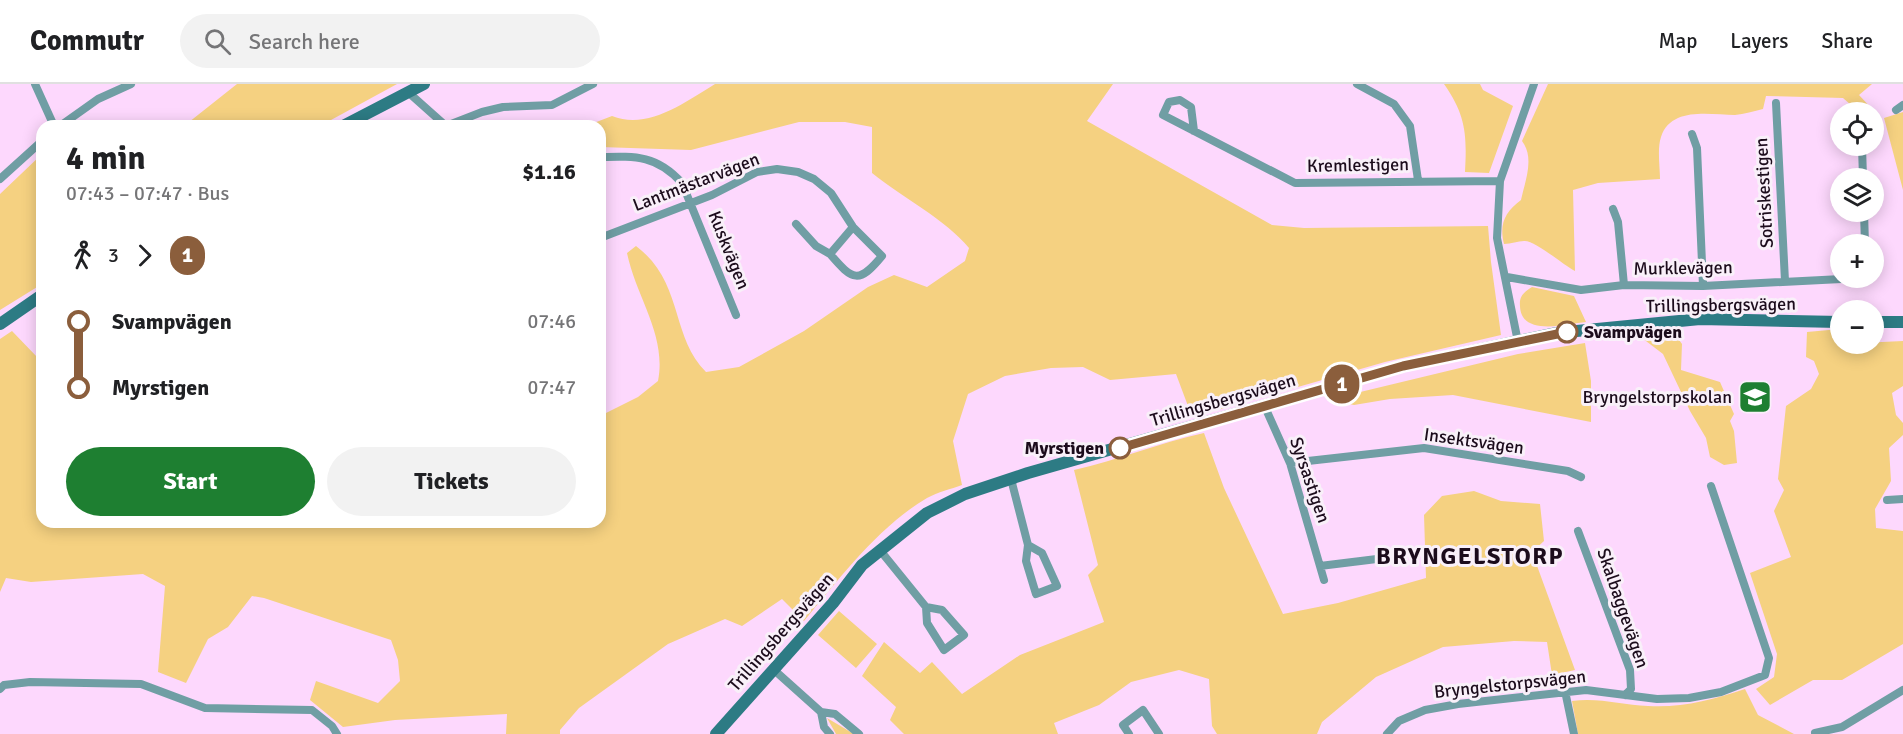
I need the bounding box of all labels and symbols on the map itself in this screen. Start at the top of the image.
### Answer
street label: Sotriskestigen [1750,137,1778,249]
street label: Lantmästarvägen [630,148,762,216]
street label: Kremlestigen [1307,153,1409,177]
street label: Kuskvägen [703,208,755,292]
street label: Murklevägen [1633,256,1733,280]
street label: Trillingsbergsvägen [1646,293,1796,317]
marker: Svampvägen [1556,321,1578,343]
place label: Svampvägen [1584,321,1682,343]
line badge: 1 [1322,364,1362,404]
street label: Trillingsbergsvägen [1148,369,1298,431]
school or university icon: Bryngelstorpskolan [1737,379,1773,415]
place label: Bryngelstorpskolan [1583,386,1732,408]
street label: Insektsvägen [1423,423,1525,459]
street label: Syrsastigen [1285,434,1335,526]
place label: Myrstigen [1024,437,1104,459]
marker: Myrstigen [1109,437,1131,459]
district label: BRYNGELSTORP [1376,541,1564,571]
street label: Skalbaggevägen [1592,545,1654,671]
street label: Trillingsbergsvägen [723,568,839,696]
street label: Bryngelstorpsvägen [1433,665,1587,703]

